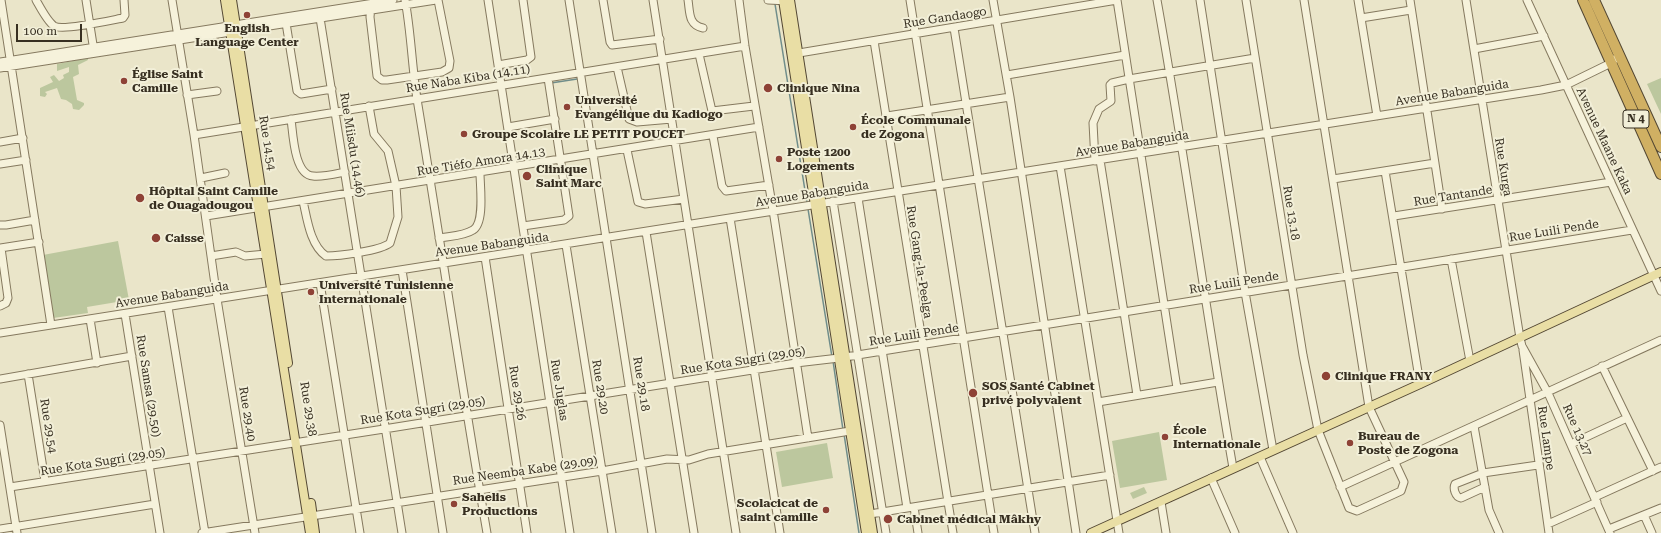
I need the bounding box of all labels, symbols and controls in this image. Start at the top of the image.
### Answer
street label: Rue Gandaogo [902,4,988,32]
marker: English Language Center [242,10,252,20]
scale bar [18,16,84,42]
place label: English Language Center [195,21,299,49]
text: 100 m [23,24,57,38]
street label: Rue Naba Kiba (14.11) [405,62,531,96]
place label: Église Saint Camille [132,67,203,95]
marker: Église Saint Camille [119,76,129,86]
street label: Avenue Babanguida [1394,77,1510,109]
place label: Clinique Nina [777,81,860,95]
marker: Clinique Nina [762,82,774,94]
street label: Avenue Maane Kaka [1573,85,1635,197]
street label: Rue Miisdu (14.46) [337,92,367,198]
place label: Université Evangélique du Kadiogo [575,93,723,121]
marker: Université Evangélique du Kadiogo [562,102,572,112]
road number: N 4 [1623,110,1649,128]
place label: École Communale de Zogona [861,113,971,141]
street label: Rue 14.54 [256,115,278,171]
marker: École Communale de Zogona [848,122,858,132]
place label: Groupe Scolaire LE PETIT POUCET [472,127,685,141]
street label: Avenue Babanguida [1074,128,1190,160]
marker: Groupe Scolaire LE PETIT POUCET [459,129,469,139]
street label: Rue Kurga [1491,137,1515,197]
street label: Rue Tiéfo Amora 14.13 [416,145,546,179]
place label: Poste 1200 Logements [787,145,855,173]
marker: Poste 1200 Logements [774,154,784,164]
place label: Clinique Saint Marc [536,162,602,190]
marker: Clinique Saint Marc [521,170,533,182]
street label: Avenue Babanguida [754,178,870,210]
street label: Rue Tantande [1413,183,1493,209]
place label: Hôpital Saint Camille de Ouagadougou [149,184,278,212]
street label: Rue 13.18 [1280,185,1302,241]
marker: Hôpital Saint Camille de Ouagadougou [134,192,146,204]
street label: Rue Gang-la-Peelga [903,205,935,319]
street label: Rue Luili Pende [1508,217,1600,245]
street label: Avenue Babanguida [434,230,550,260]
place label: Caisse [165,231,204,245]
marker: Caisse [150,232,162,244]
street label: Rue Luili Pende [1188,269,1280,297]
place label: Université Tunisienne Internationale [319,278,453,306]
street label: Avenue Babanguida [114,279,230,311]
marker: Université Tunisienne Internationale [306,287,316,297]
street label: Rue Luili Pende [868,321,960,349]
street label: Rue Samsa (29.50) [133,334,163,438]
street label: Rue Kota Sugri (29.05) [679,344,807,378]
street label: Rue 29.18 [630,356,652,412]
street label: Rue Juglas [547,358,571,422]
street label: Rue 29.20 [589,359,611,415]
street label: Rue 29.26 [506,365,528,421]
place label: Clinique FRANY [1335,369,1432,383]
marker: Clinique FRANY [1320,370,1332,382]
place label: SOS Santé Cabinet privé polyvalent [982,379,1095,407]
street label: Rue 29.38 [297,381,319,437]
street label: Rue 29.40 [236,386,258,442]
marker: SOS Santé Cabinet privé polyvalent [967,387,979,399]
street label: Rue Kota Sugri (29.05) [359,394,487,428]
street label: Rue 29.54 [37,398,59,454]
street label: Rue 13.27 [1559,402,1595,458]
street label: Rue Lampe [1534,405,1558,471]
place label: École Internationale [1173,423,1261,451]
place label: Bureau de Poste de Zogona [1358,429,1458,457]
marker: École Internationale [1160,432,1170,442]
marker: Bureau de Poste de Zogona [1345,438,1355,448]
street label: Rue Kota Sugri (29.05) [39,445,167,479]
street label: Rue Neemba Kabe (29.09) [452,454,598,488]
place label: Sahelis Productions [462,490,537,518]
place label: Scolacicat de saint camille [737,496,818,524]
marker: Sahelis Productions [449,499,459,509]
marker: Scolacicat de saint camille [821,505,831,515]
place label: Cabinet médical Mâkhy [897,512,1041,526]
marker: Cabinet médical Mâkhy [882,513,894,525]

